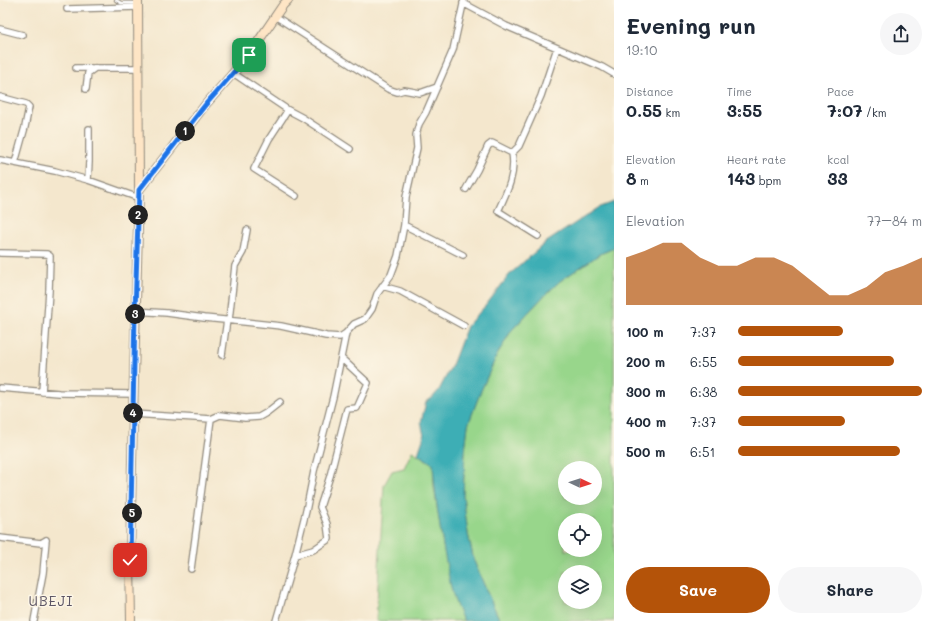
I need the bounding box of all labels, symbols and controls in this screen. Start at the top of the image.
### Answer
text: Evening run [626,11,756,40]
button: share [880,13,922,55]
pin [232,38,266,72]
text: 19:10 [626,41,657,58]
icon: arrive [238,44,260,66]
text: Distance [626,84,673,99]
text: Time [727,84,752,99]
text: Pace [827,84,854,99]
text: 0.55 [626,99,662,121]
text: 3:55 [727,99,762,121]
text: 7:07 [827,99,863,121]
text: km [662,105,680,120]
text: /km [863,105,887,120]
pin: 1 [175,121,195,141]
text: 1 [183,123,187,138]
text: Elevation [626,152,675,167]
text: Heart rate [727,152,786,167]
text: kcal [827,152,849,167]
text: 8 [626,167,637,189]
text: 143 [727,167,755,189]
text: 33 [827,167,848,189]
text: m [637,173,649,188]
text: bpm [755,173,781,188]
pin: 2 [128,205,148,225]
text: 2 [135,207,141,222]
text: Elevation [626,212,684,229]
text: 77–84 m [867,212,922,229]
pin: 3 [125,304,145,324]
text: 3 [132,306,138,321]
text: 100 m [626,323,663,340]
text: 7:37 [690,323,716,340]
text: 200 m [626,353,665,370]
text: 6:55 [690,353,717,370]
text: 300 m [626,383,666,400]
text: 6:38 [690,383,717,400]
pin: 4 [123,403,143,423]
text: 4 [130,405,136,420]
text: 400 m [626,413,666,430]
text: 7:37 [690,413,716,430]
text: 500 m [626,443,665,460]
text: 6:51 [690,443,715,460]
north arrow [558,461,602,505]
map controls [558,461,602,609]
pin: 5 [122,503,142,523]
text: 5 [129,505,135,520]
button: locate [558,513,602,557]
pin [113,543,147,577]
icon: check [119,549,141,571]
button: layers [558,565,602,609]
button: Save [626,567,770,613]
button: Share [778,567,922,613]
district label: UBEJI [29,591,73,610]

